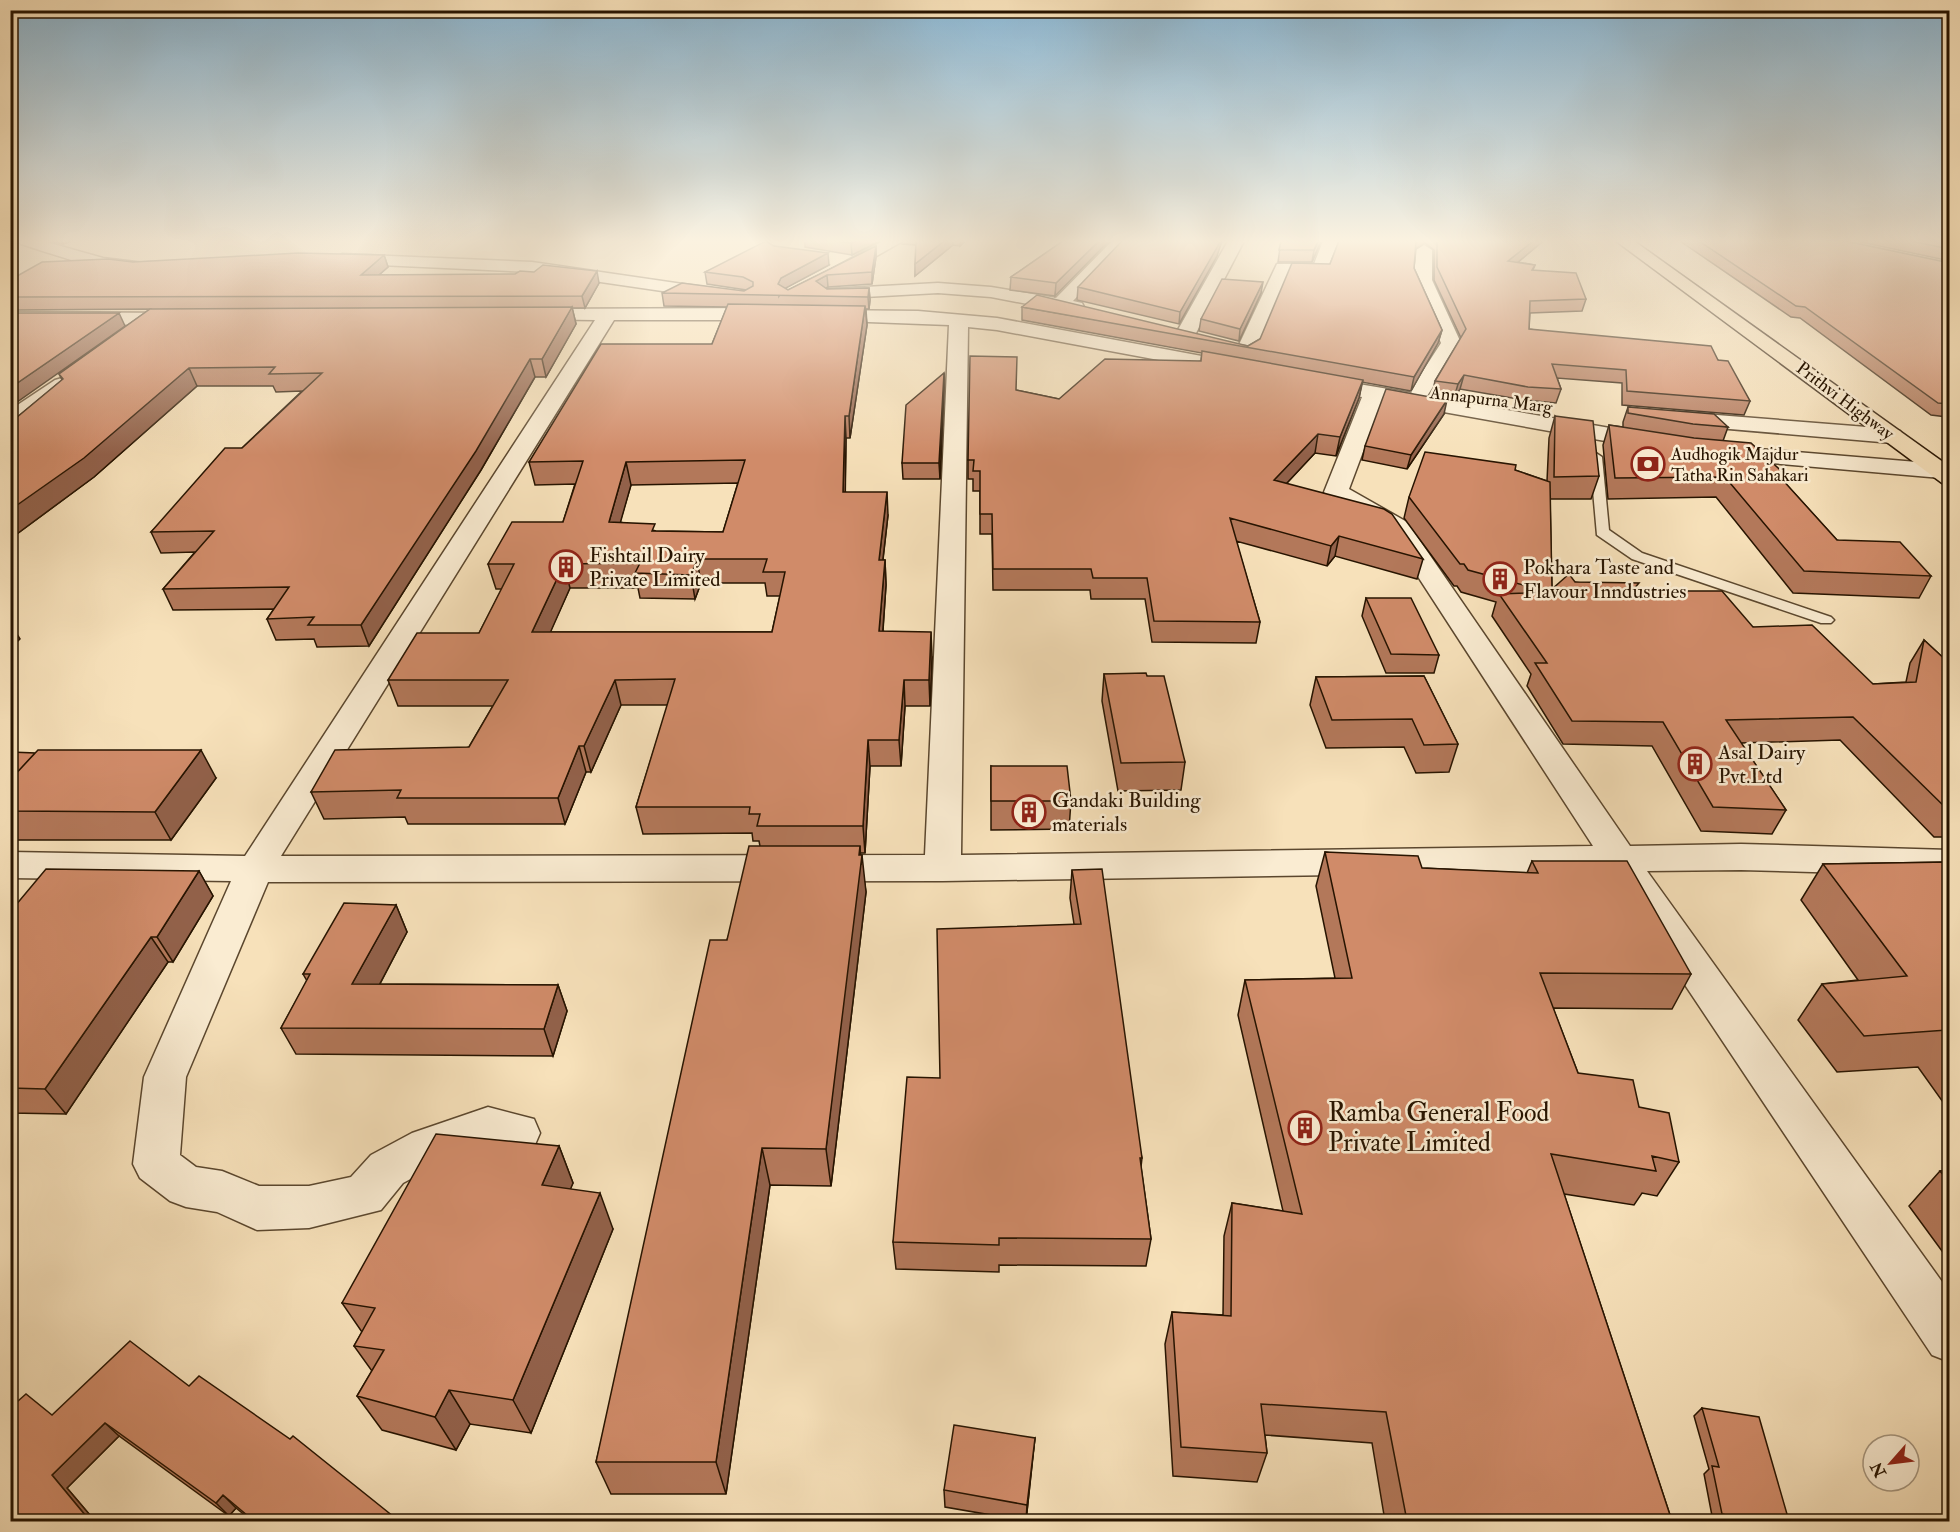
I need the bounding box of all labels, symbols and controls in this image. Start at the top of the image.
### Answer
street label: Prithvi Highway [1791,357,1899,446]
street label: Annapurna Marg [1427,381,1555,419]
place label: Audhogik Majdur Tatha Rin Sahakari [1670,443,1809,487]
bank icon: Audhogik Majdur Tatha Rin Sahakari [1630,446,1666,482]
place label: Fishtail Dairy Private Limited [589,542,721,593]
building icon: Fishtail Dairy Private Limited [548,549,584,585]
place label: Pokhara Taste and Flavour Inndustries [1523,554,1687,605]
building icon: Pokhara Taste and Flavour Inndustries [1482,561,1518,597]
place label: Asal Dairy Pvt.Ltd [1717,739,1806,790]
building icon: Asal Dairy Pvt.Ltd [1677,746,1713,782]
place label: Gandaki Building materials [1052,787,1201,838]
building icon: Gandaki Building materials [1011,794,1047,830]
place label: Ramba General Food Private Limited [1328,1097,1549,1159]
building icon: Ramba General Food Private Limited [1287,1110,1323,1146]
north arrow [1861,1433,1921,1493]
text: N [1866,1458,1891,1481]

